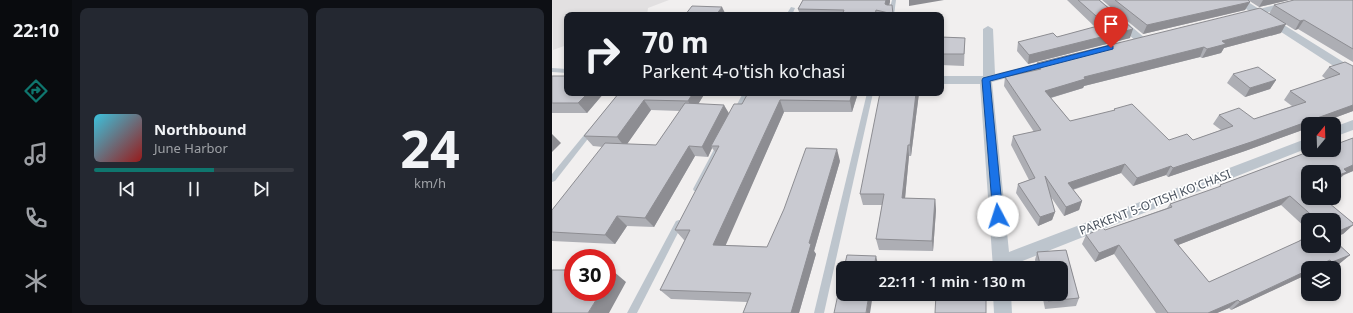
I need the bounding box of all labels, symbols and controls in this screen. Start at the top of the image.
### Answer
pin [1094,7.0,1128,48]
icon: arrive [1100,13,1122,35]
text: 22:10 [13,18,59,42]
text: 70 m [642,23,709,61]
icon: right [576,28,628,80]
text: Parkent 4-o'tish ko'chasi [642,59,845,83]
icon: directions [22,77,50,105]
text: 24 [400,112,460,183]
north arrow [1301,117,1341,157]
map controls [1301,117,1341,301]
text: Northbound [154,119,246,139]
text: June Harbor [154,139,228,157]
icon: music [22,140,50,168]
street label: PARKENT 5-O'TISH KO'CHASI [1077,165,1233,239]
button: sound [1301,165,1341,205]
text: km/h [414,174,446,192]
icon: previous [116,178,138,200]
icon: pause [183,178,205,200]
icon: next [250,178,272,200]
position arrow [977,195,1019,237]
icon: phone [22,204,50,232]
button: search [1301,213,1341,253]
speed limit sign: 30 [564,249,616,301]
button: layers [1301,261,1341,301]
icon: climate [22,267,50,295]
text: 22:11 · 1 min · 130 m [878,271,1026,291]

